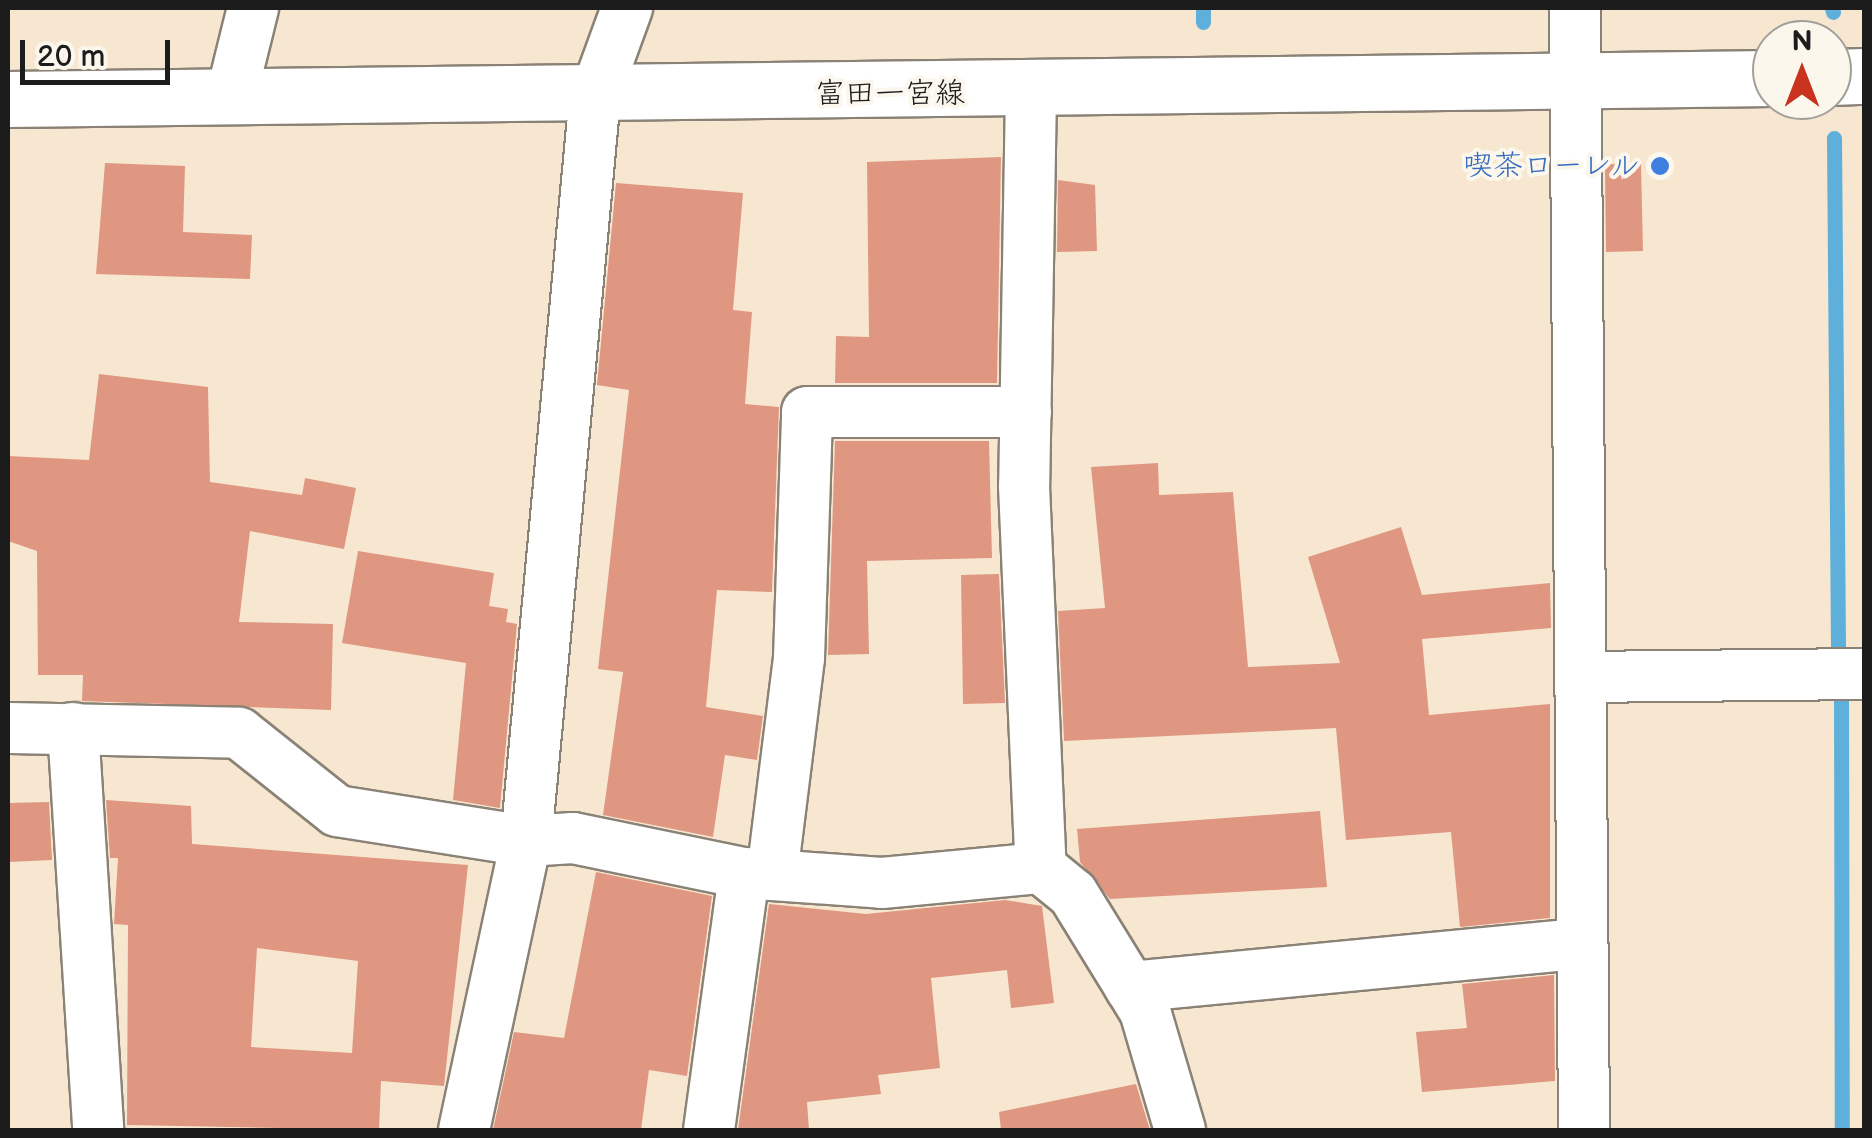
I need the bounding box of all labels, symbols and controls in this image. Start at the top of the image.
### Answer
scale bar [25,20,175,82]
north arrow [1752,20,1852,120]
text: N [1791,25,1813,58]
text: 20 m [37,39,105,75]
street label: 富田一宮線 [815,76,965,112]
place label: 喫茶ローレル [1460,148,1640,184]
marker: 喫茶ローレル [1649,155,1671,177]

